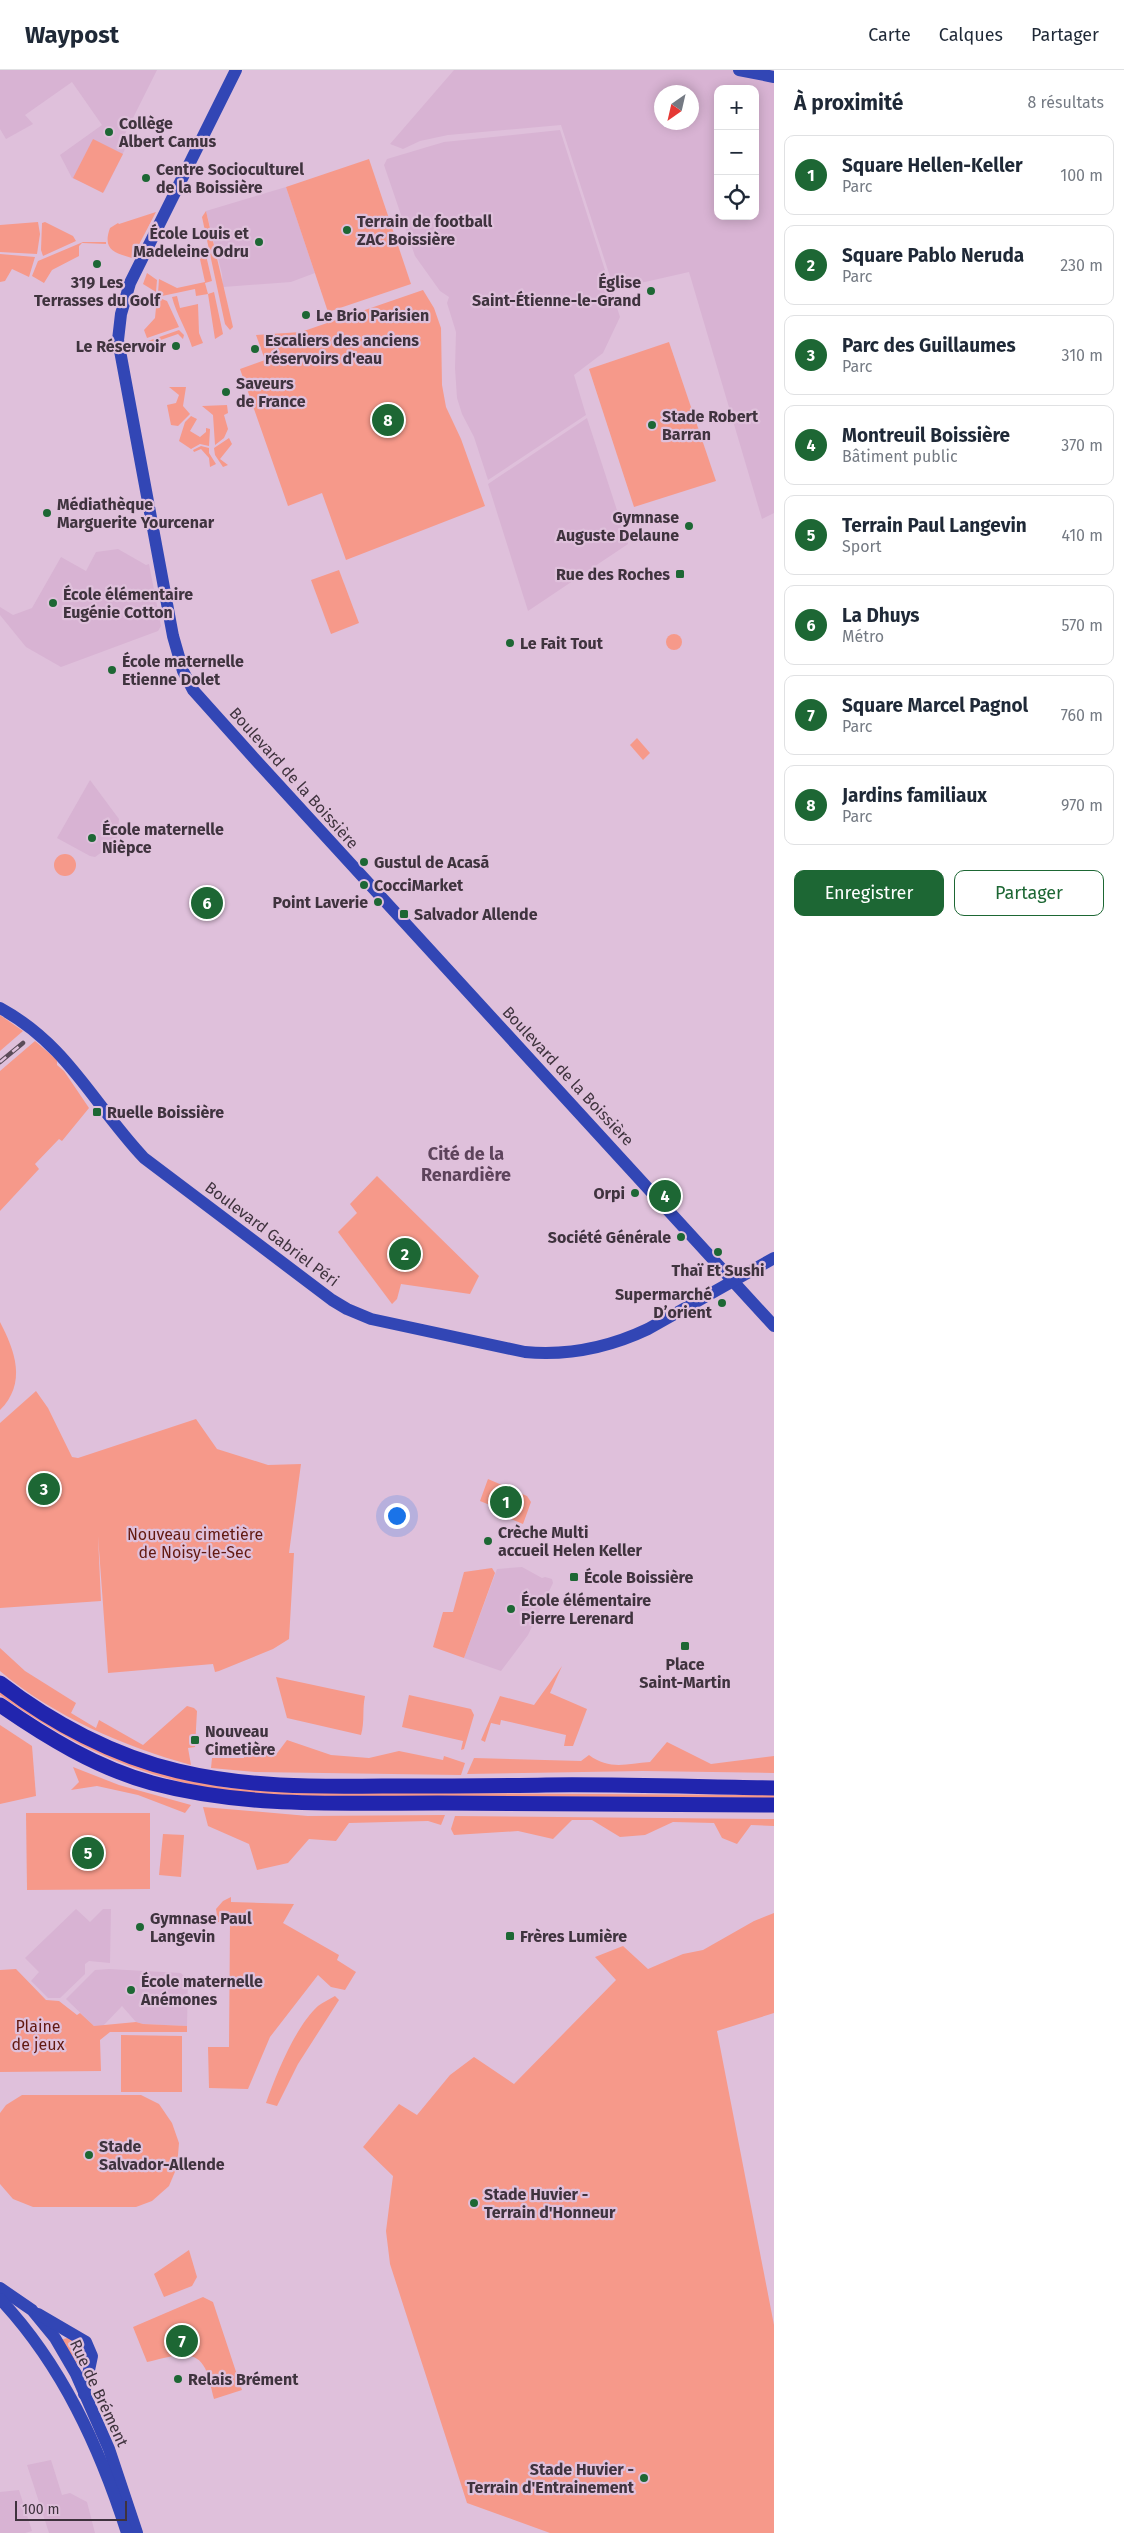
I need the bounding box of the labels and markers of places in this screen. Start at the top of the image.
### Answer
place label: Collège Albert Camus [118,114,216,151]
marker: Collège Albert Camus [103,126,115,138]
place label: Centre Socioculturel de la Boissière [156,160,304,197]
marker: Centre Socioculturel de la Boissière [140,172,152,184]
place label: Terrain de football ZAC Boissière [357,212,493,249]
place label: École Louis et Madeleine Odru [133,223,250,261]
marker: Terrain de football ZAC Boissière [341,224,353,236]
marker: École Louis et Madeleine Odru [253,236,265,248]
marker: 319 Les Terrasses du Golf [91,258,103,270]
place label: Église Saint-Étienne-le-Grand [472,272,641,310]
place label: 319 Les Terrasses du Golf [34,273,161,310]
marker: Église Saint-Étienne-le-Grand [645,285,657,297]
place label: Le Brio Parisien [316,306,429,325]
marker: Le Brio Parisien [300,309,312,321]
place label: Escaliers des anciens réservoirs d'eau [265,331,419,368]
place label: Le Réservoir [76,337,167,356]
marker: Le Réservoir [170,340,182,352]
marker: Escaliers des anciens réservoirs d'eau [249,343,261,355]
place label: Saveurs de France [236,374,306,411]
marker: Saveurs de France [220,386,232,398]
pin: 8 [372,401,404,439]
place label: Stade Robert Barran [662,407,759,444]
marker: Stade Robert Barran [646,419,658,431]
place label: Médiathèque Marguerite Yourcenar [57,495,215,532]
marker: Médiathèque Marguerite Yourcenar [41,507,53,519]
place label: Gymnase Auguste Delaune [555,508,679,545]
marker: Gymnase Auguste Delaune [683,520,695,532]
place label: Rue des Roches [556,565,670,584]
marker: Rue des Roches [674,568,686,580]
place label: École élémentaire Eugénie Cotton [63,584,193,622]
marker: École élémentaire Eugénie Cotton [47,597,59,609]
place label: Le Fait Tout [520,634,604,653]
marker: Le Fait Tout [504,637,516,649]
place label: École maternelle Etienne Dolet [122,651,244,689]
marker: École maternelle Etienne Dolet [106,664,118,676]
place label: École maternelle Nièpce [102,819,224,857]
marker: École maternelle Nièpce [86,832,98,844]
place label: Gustul de Acasã [374,853,489,872]
marker: Gustul de Acasã [358,856,370,868]
place label: CocciMarket [374,876,464,895]
marker: CocciMarket [358,879,370,891]
pin: 6 [191,884,223,922]
place label: Point Laverie [273,893,368,912]
marker: Point Laverie [372,896,384,908]
place label: Salvador Allende [414,905,538,924]
marker: Salvador Allende [398,908,410,920]
place label: Ruelle Boissière [107,1103,224,1122]
marker: Ruelle Boissière [91,1106,103,1118]
pin: 4 [649,1177,681,1215]
place label: Orpi [593,1184,625,1203]
marker: Orpi [629,1187,641,1199]
place label: Société Générale [548,1228,671,1247]
marker: Société Générale [675,1231,687,1243]
pin: 2 [389,1235,421,1273]
marker: Thaï Et Sushi [712,1246,724,1258]
place label: Thaï Et Sushi [672,1261,764,1280]
place label: Supermarché D’orient [615,1285,713,1322]
marker: Supermarché D’orient [716,1297,728,1309]
pin: 3 [28,1470,60,1508]
pin: 1 [490,1483,522,1521]
place label: Crèche Multi accueil Helen Keller [498,1523,643,1560]
marker: Crèche Multi accueil Helen Keller [482,1535,494,1547]
place label: École Boissière [584,1567,693,1587]
marker: École Boissière [568,1571,580,1583]
place label: École élémentaire Pierre Lerenard [521,1590,651,1628]
marker: École élémentaire Pierre Lerenard [505,1603,517,1615]
marker: Place Saint-Martin [679,1640,691,1652]
place label: Place Saint-Martin [639,1655,731,1692]
place label: Nouveau Cimetière [205,1722,276,1759]
marker: Nouveau Cimetière [189,1734,201,1746]
pin: 5 [72,1834,104,1872]
place label: Gymnase Paul Langevin [150,1909,252,1946]
marker: Gymnase Paul Langevin [134,1921,146,1933]
place label: Frères Lumière [520,1927,627,1946]
marker: Frères Lumière [504,1930,516,1942]
place label: École maternelle Anémones [140,1971,263,2009]
marker: École maternelle Anémones [125,1984,137,1996]
place label: Stade Salvador-Allende [99,2137,225,2174]
marker: Stade Salvador-Allende [83,2149,95,2161]
place label: Stade Huvier - Terrain d'Honneur [484,2185,616,2222]
marker: Stade Huvier - Terrain d'Honneur [468,2197,480,2209]
pin: 7 [166,2322,198,2360]
place label: Relais Brément [188,2370,299,2389]
marker: Relais Brément [172,2373,184,2385]
place label: Stade Huvier - Terrain d'Entrainement [467,2460,635,2497]
marker: Stade Huvier - Terrain d'Entrainement [638,2472,650,2484]

